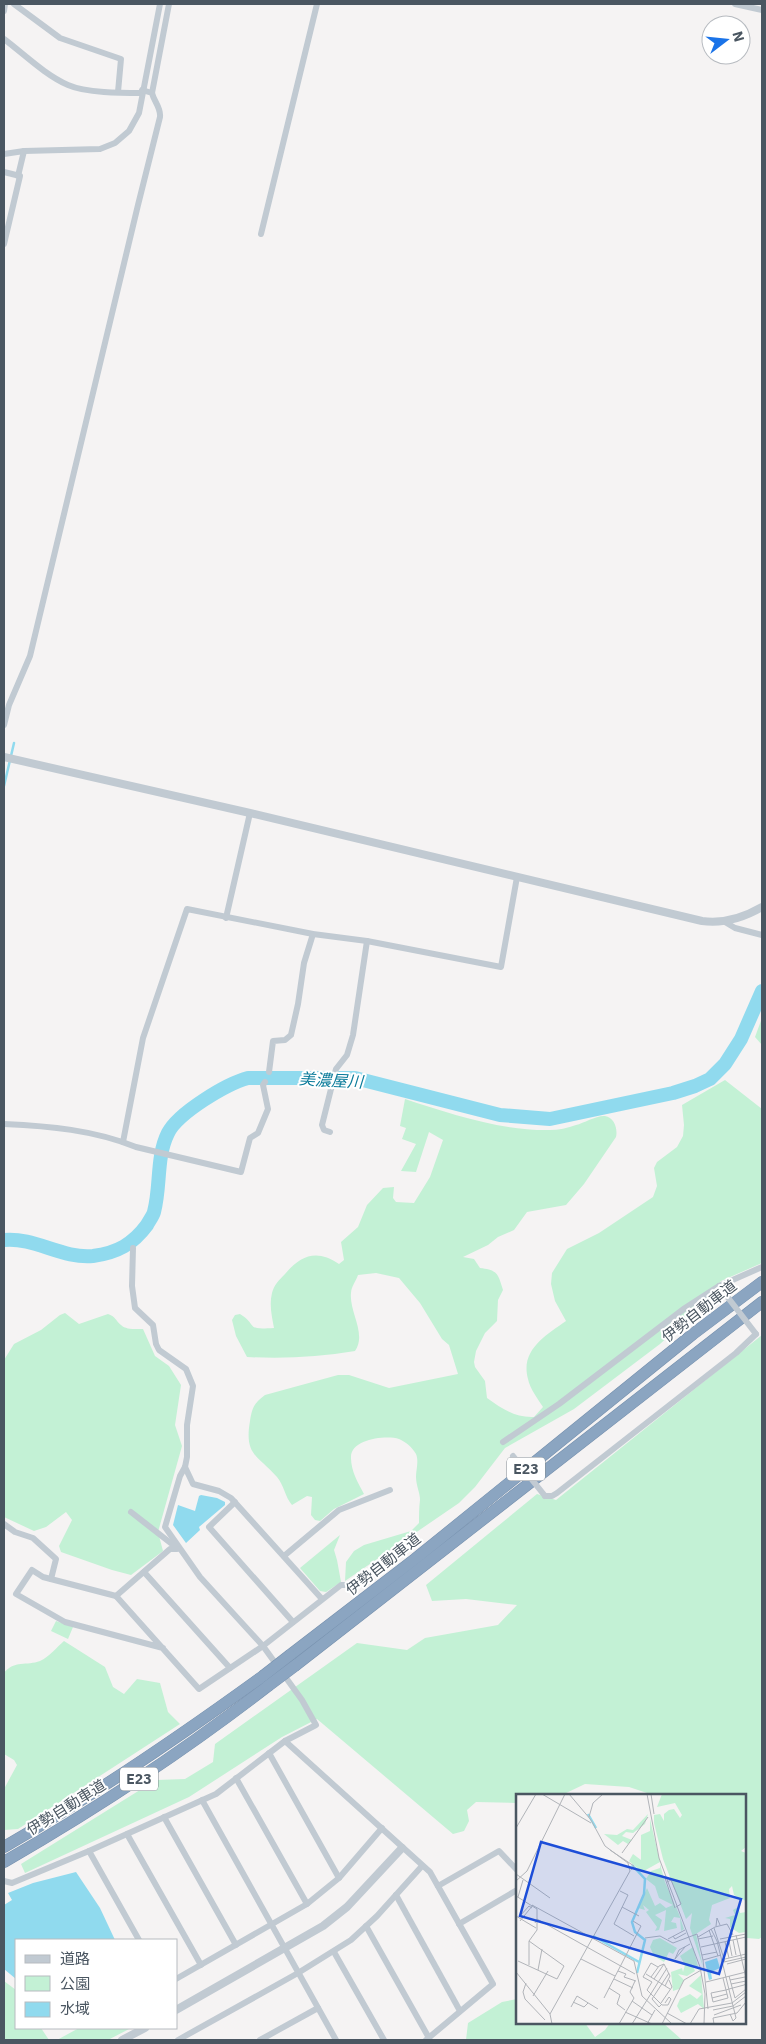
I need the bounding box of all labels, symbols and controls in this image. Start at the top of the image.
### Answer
north arrow [701,15,751,65]
text: N [728,29,749,44]
water label: 美濃屋川 [299,1068,365,1092]
street label: 伊勢自動車道 [658,1276,740,1346]
road number: E23 [507,1458,545,1480]
street label: 伊勢自動車道 [342,1529,424,1599]
road number: E23 [120,1768,158,1790]
street label: 伊勢自動車道 [23,1775,109,1839]
inset map [516,1794,746,2024]
legend [15,1939,178,2029]
text: 道路 [60,1949,90,1968]
text: 公園 [60,1974,90,1993]
text: 水域 [60,1999,90,2018]

